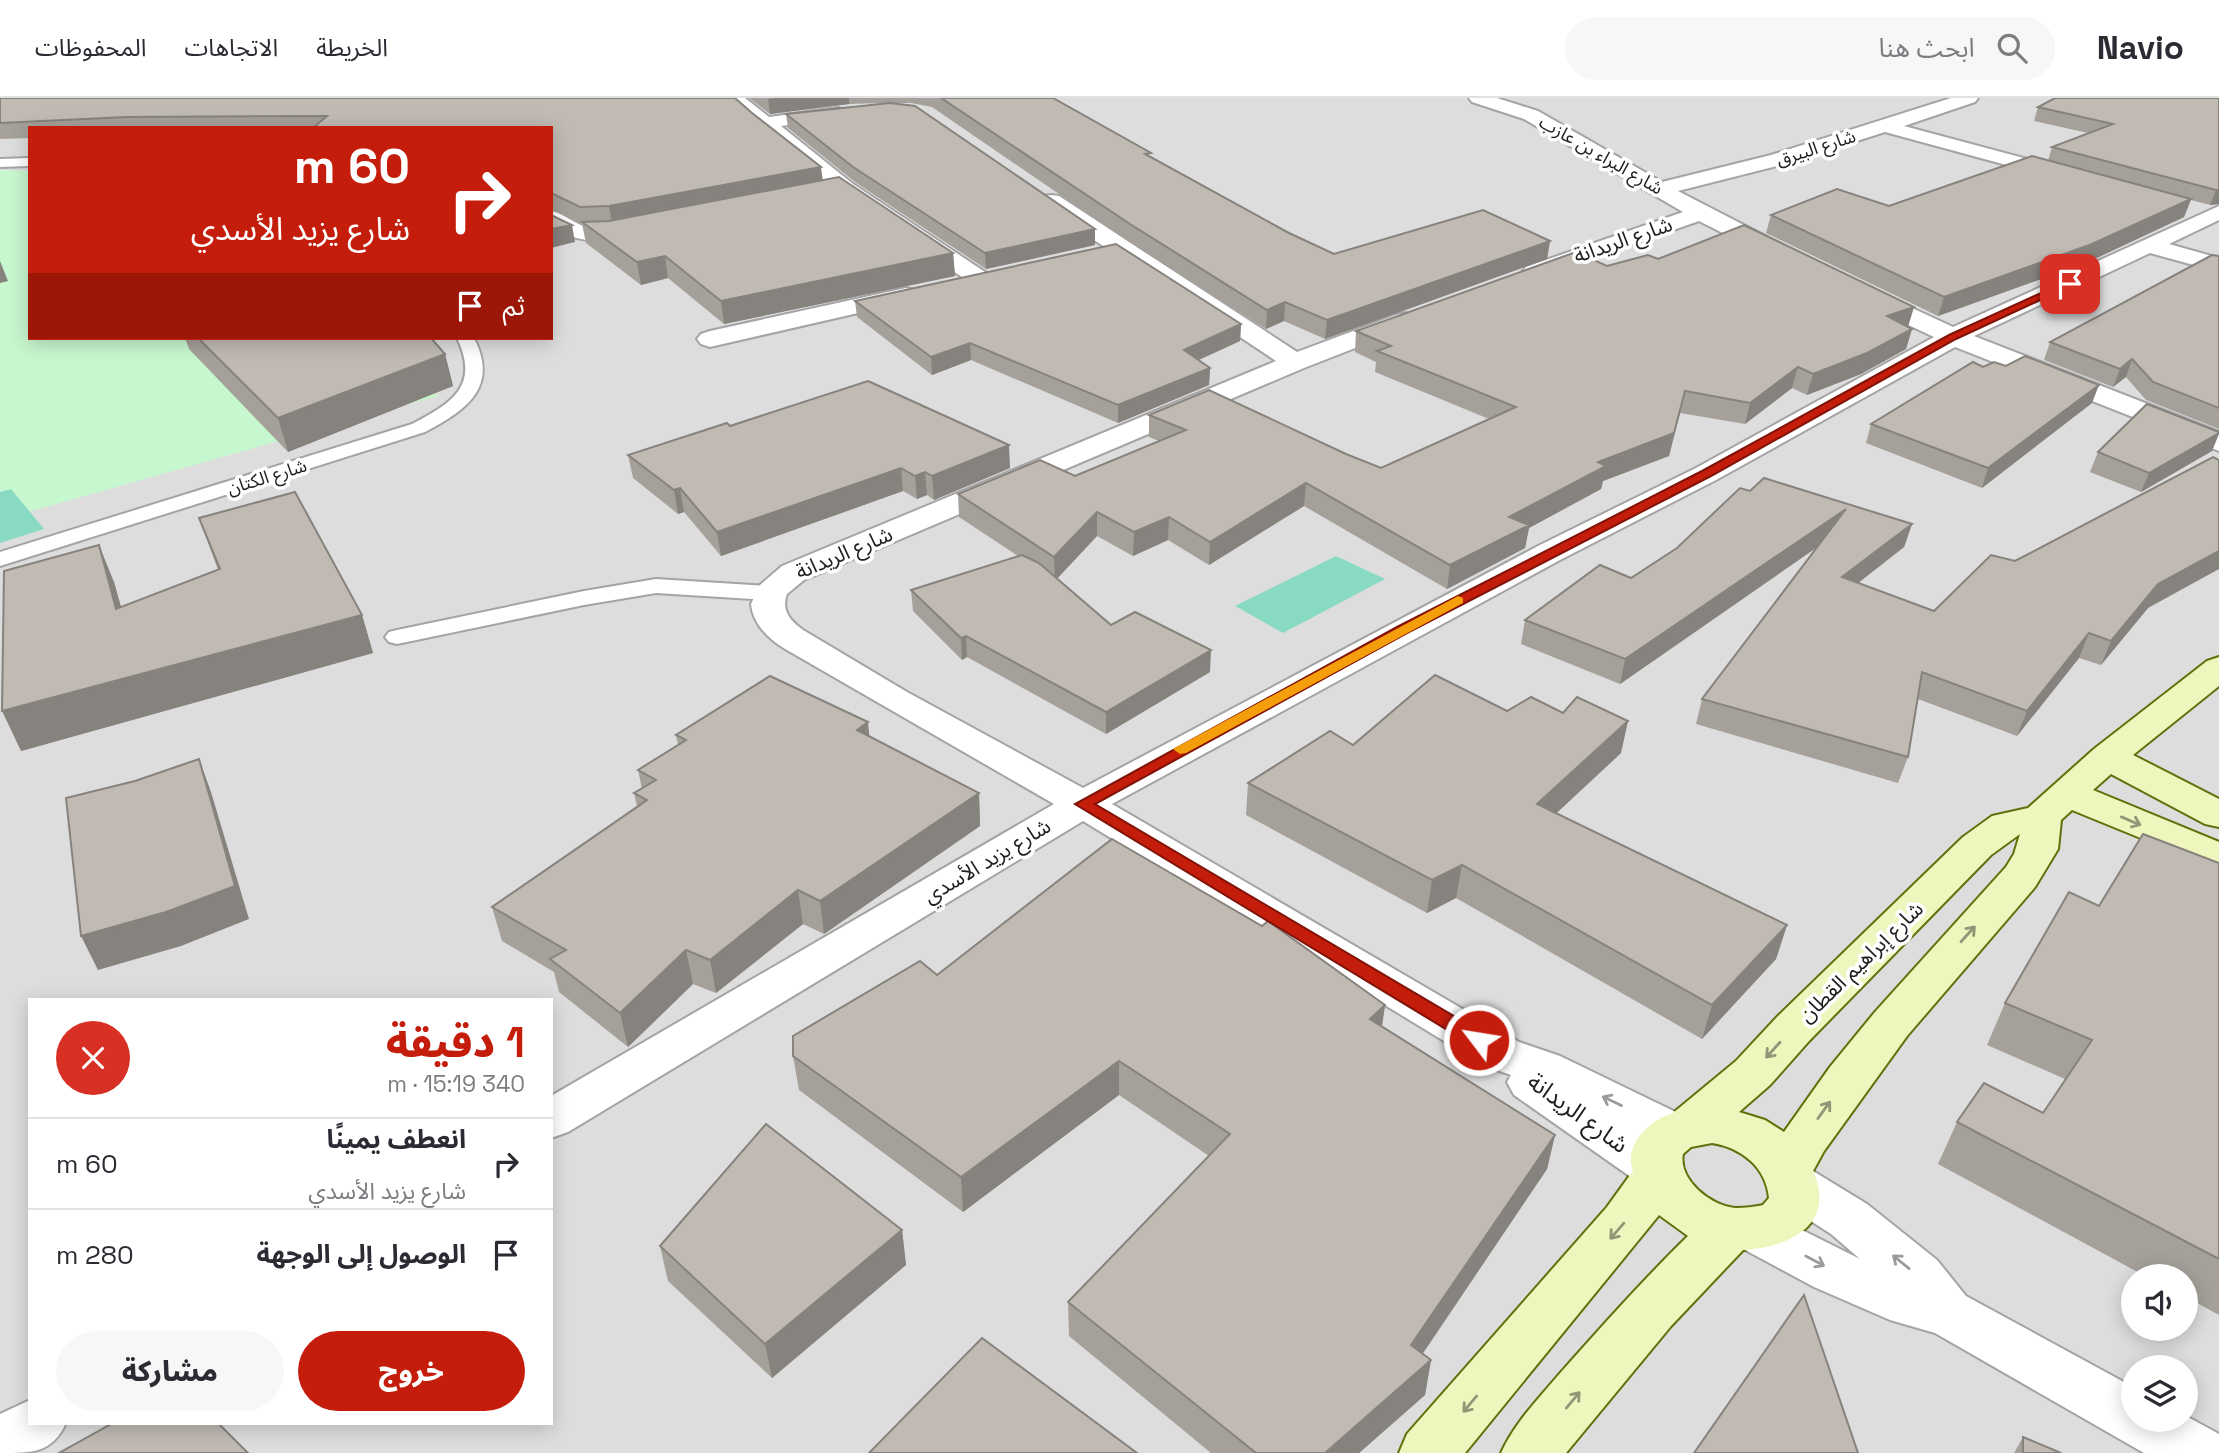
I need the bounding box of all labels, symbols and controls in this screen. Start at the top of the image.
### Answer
search box [1565,17,2055,80]
text: Navio [2097,27,2184,69]
icon: search [1993,29,2031,67]
text: ابحث هنا [1878,31,1975,65]
text: المحفوظات [35,32,146,63]
text: الاتجاهات [184,32,278,63]
text: الخريطة [316,32,388,63]
street label: شارع البراء بن عازب [1534,110,1667,202]
street label: شارع البيرق [1773,124,1859,174]
text: 60 m [294,135,410,197]
icon: right [434,154,525,245]
text: شارع يزيد الأسدي [191,209,410,249]
street label: شارع الريدانة [1570,210,1676,271]
pin [2040,254,2100,314]
icon: arrive [2051,265,2089,303]
icon: arrive [451,287,489,325]
text: ثم [503,289,525,323]
street label: شارع الكتان [224,454,310,502]
street label: شارع الريدانة [791,520,897,587]
street label: شارع يزيد الأسدي [918,812,1057,912]
one-way arrow [2120,815,2141,828]
street label: شارع إبراهيم القطان [1793,895,1930,1029]
one-way arrow [1959,926,1976,943]
position arrow [1442,1003,1516,1077]
text: 1 دقيقة [386,1016,525,1069]
button: close [56,1021,130,1095]
one-way arrow [1765,1041,1781,1059]
street label: شارع الريدانة [1520,1066,1635,1161]
text: 340 m · 15:19 [387,1069,525,1099]
one-way arrow [1602,1094,1623,1108]
one-way arrow [1816,1101,1831,1120]
text: انعطف يمينًا [326,1122,466,1156]
icon: right [487,1145,525,1183]
text: 60 m [56,1147,118,1181]
text: شارع يزيد الأسدي [308,1176,466,1206]
one-way arrow [1609,1221,1625,1239]
icon: arrive [487,1236,525,1274]
text: الوصول إلى الوجهة [256,1237,466,1271]
text: 280 m [56,1238,134,1272]
one-way arrow [1893,1254,1911,1270]
one-way arrow [1804,1255,1824,1269]
map controls [2121,1264,2198,1432]
button: sound [2121,1264,2198,1341]
button: مشاركة [56,1331,284,1411]
button: خروج [298,1331,525,1411]
button: layers [2121,1355,2198,1432]
one-way arrow [1565,1392,1581,1410]
one-way arrow [1462,1394,1477,1412]

